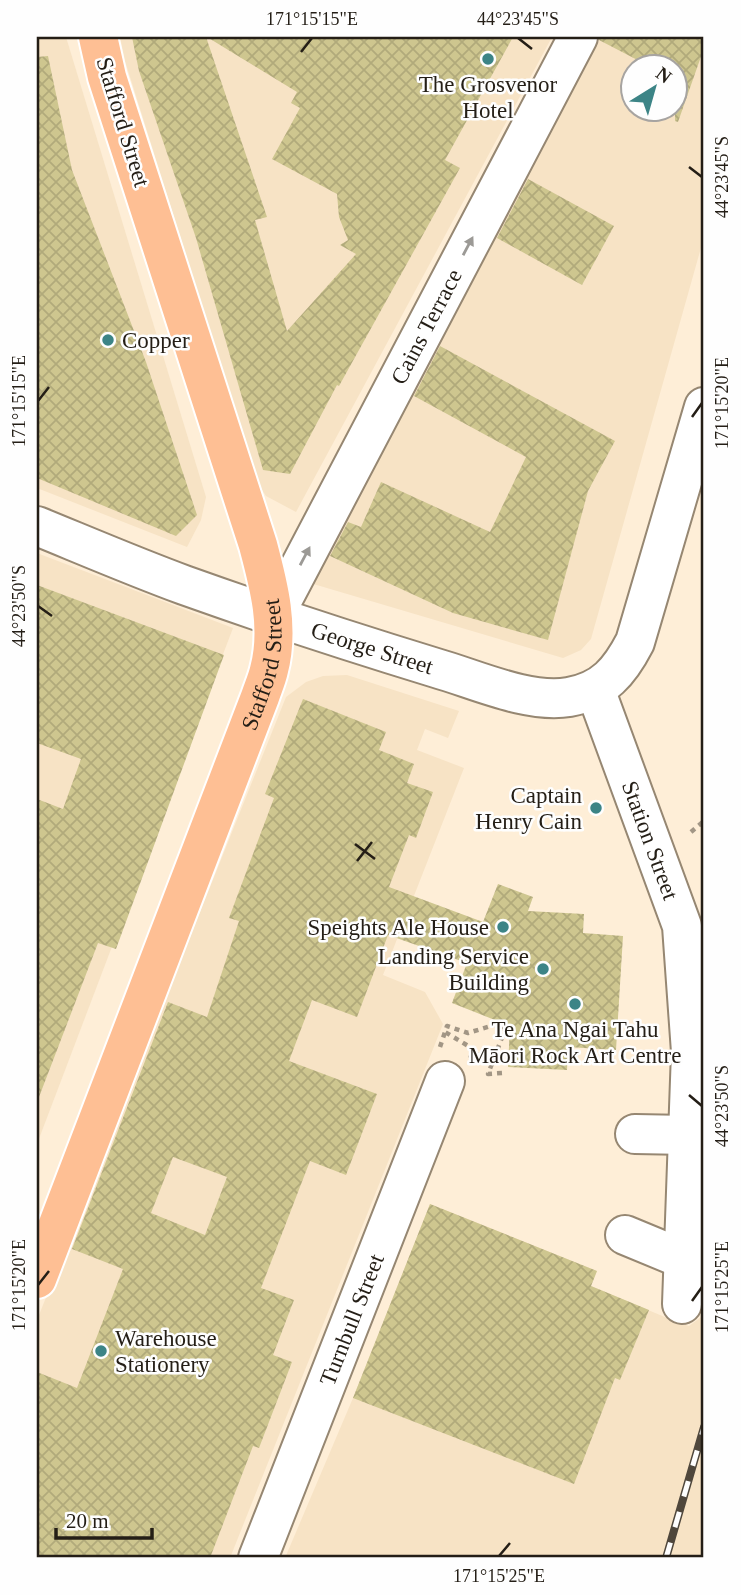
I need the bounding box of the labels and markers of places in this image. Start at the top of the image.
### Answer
marker: The Grosvenor Hotel [480,51,496,67]
place label: The Grosvenor Hotel [419,72,558,123]
place label: Copper [122,328,190,353]
marker: Copper [100,332,116,348]
place label: Captain Henry Cain [475,783,582,834]
marker: Captain Henry Cain [588,800,604,816]
place label: Speights Ale House [308,915,489,940]
marker: Speights Ale House [495,919,511,935]
place label: Landing Service Building [378,944,529,995]
marker: Landing Service Building [535,961,551,977]
marker: Te Ana Ngai Tahu Māori Rock Art Centre [567,996,583,1012]
place label: Te Ana Ngai Tahu Māori Rock Art Centre [469,1017,681,1068]
place label: Warehouse Stationery [115,1326,217,1377]
marker: Warehouse Stationery [93,1343,109,1359]

